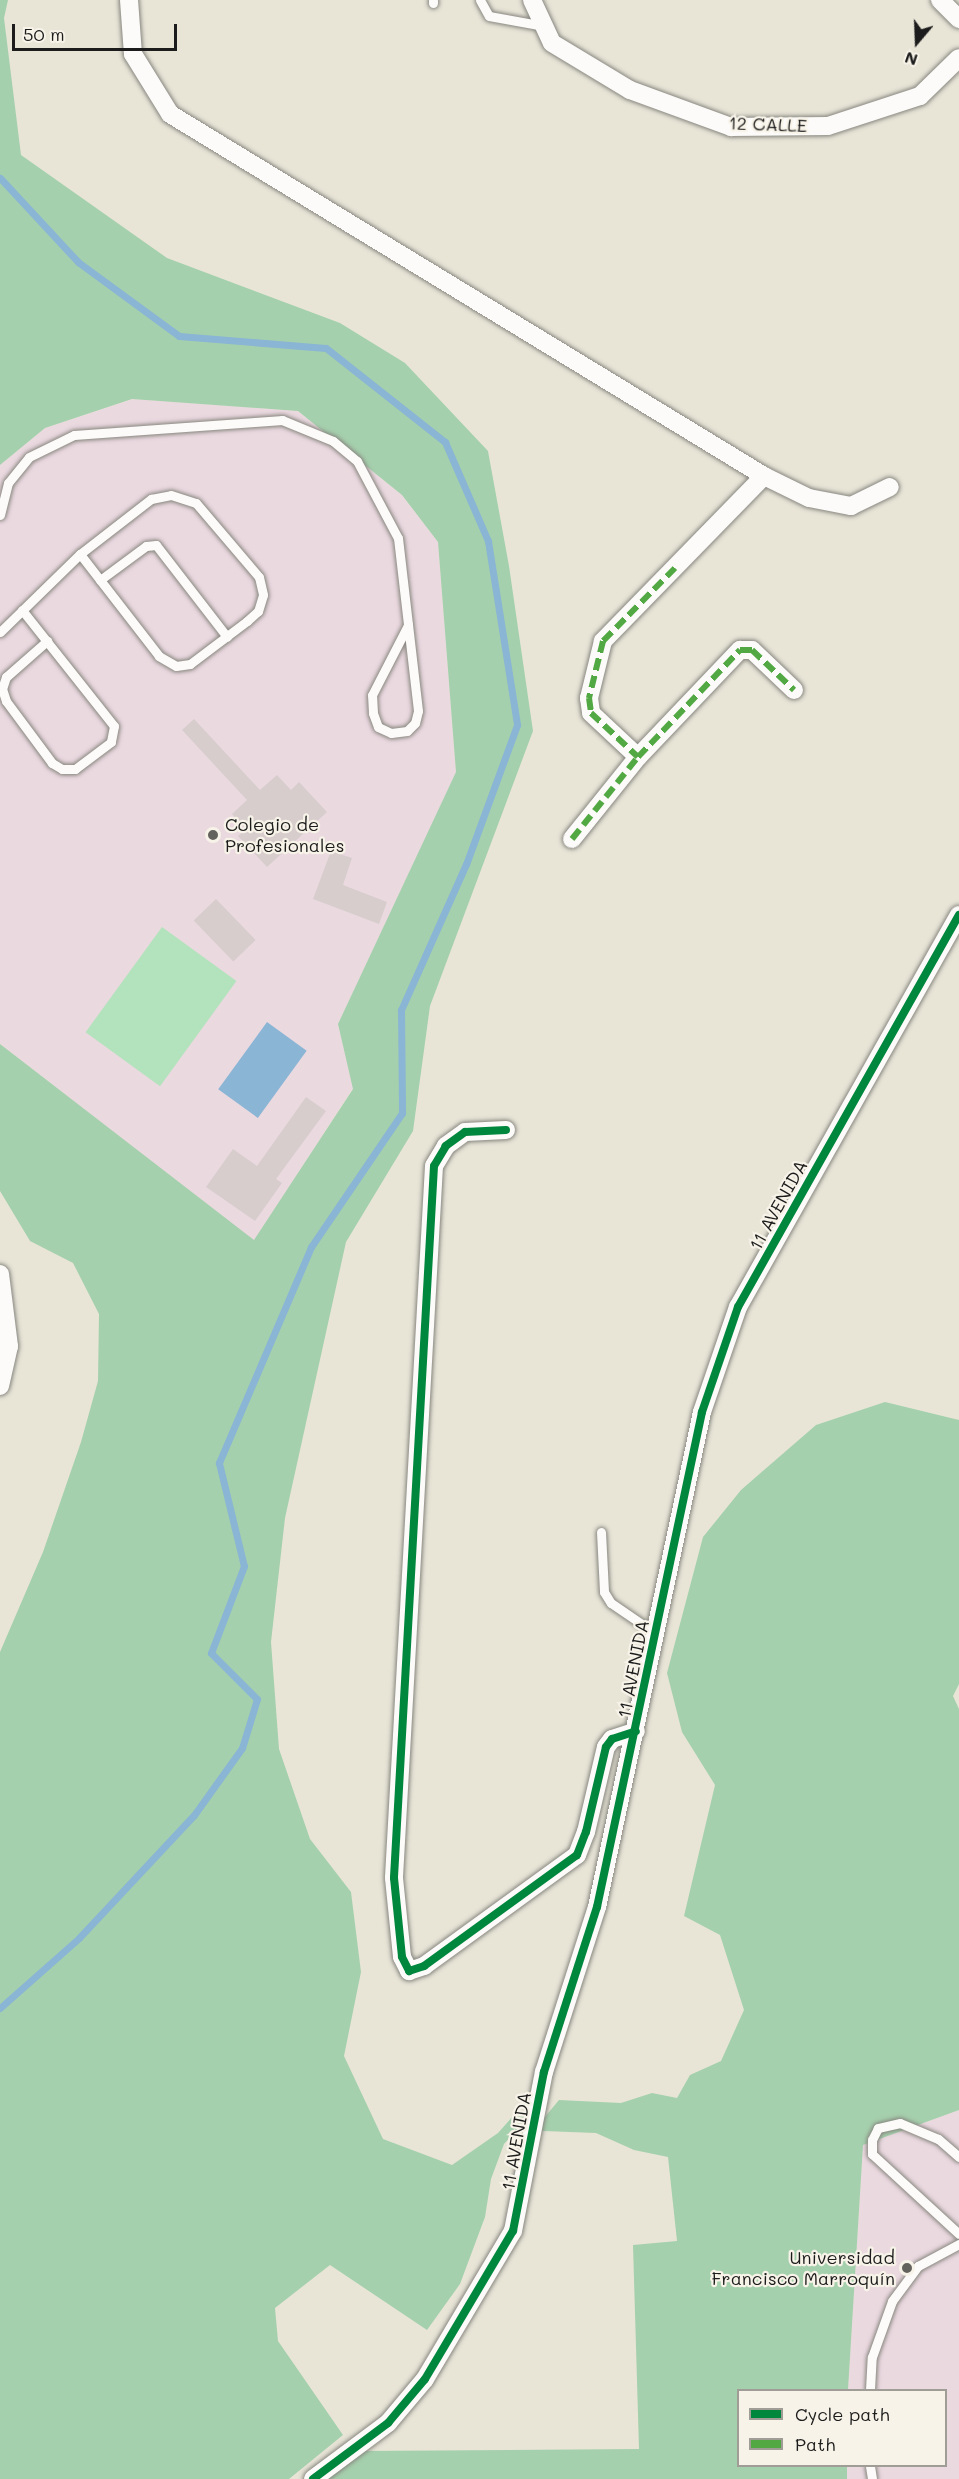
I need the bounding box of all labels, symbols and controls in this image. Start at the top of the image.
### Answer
scale bar [15,12,180,50]
north arrow [887,12,947,72]
text: 50 m [23,22,65,46]
text: N [902,48,920,71]
street label: 12 CALLE [728,112,808,136]
place label: Colegio de Profesionales [225,814,344,856]
marker: Colegio de Profesionales [206,828,220,842]
street label: 11 AVENIDA [744,1156,812,1254]
street label: 11 AVENIDA [613,1618,653,1720]
street label: 11 AVENIDA [497,2090,535,2192]
place label: Universidad Francisco Marroquín [712,2247,895,2290]
marker: Universidad Francisco Marroquín [900,2261,914,2275]
legend [737,2389,947,2467]
text: Cycle path [795,2402,890,2426]
text: Path [795,2432,835,2456]

